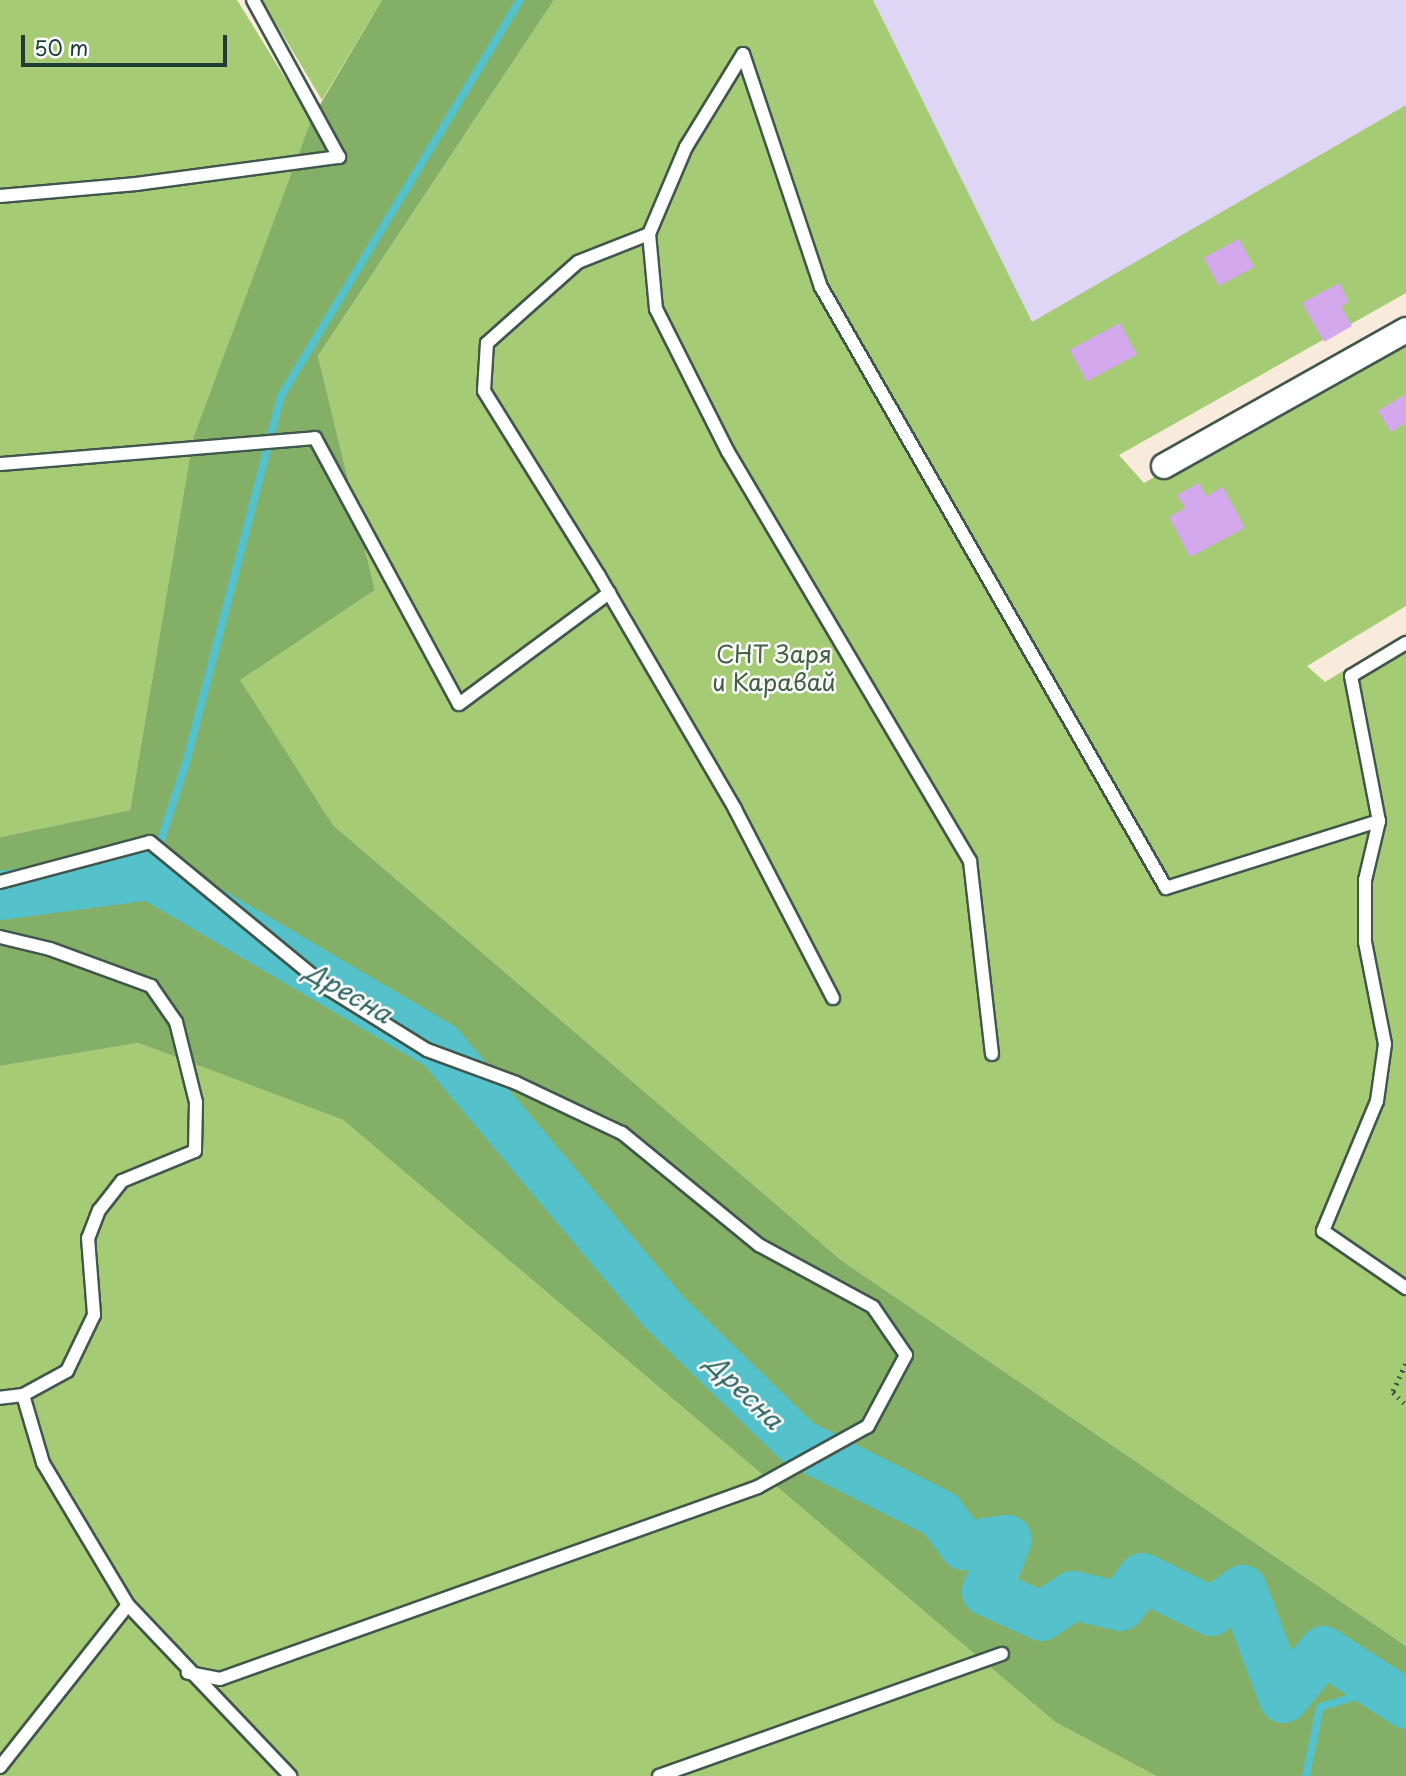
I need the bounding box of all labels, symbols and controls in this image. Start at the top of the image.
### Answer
scale bar [24,21,231,65]
text: 50 m [34,31,88,63]
park label: СНТ Заря и Каравай [711,640,837,696]
water label: Дресна [300,955,398,1029]
water label: Дресна [700,1347,790,1435]

